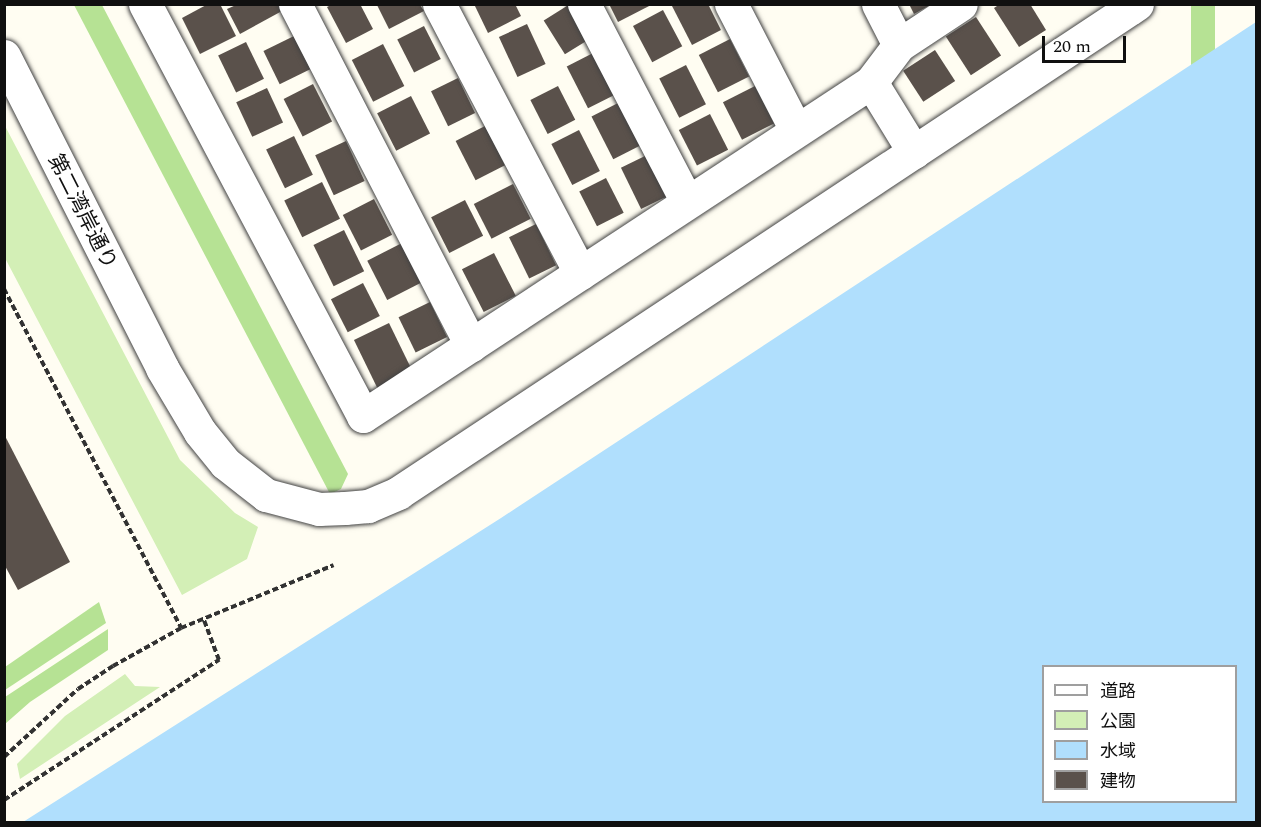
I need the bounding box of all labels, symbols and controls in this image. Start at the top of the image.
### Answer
scale bar [1045,24,1129,62]
text: 20 m [1053,33,1091,60]
street label: 第二湾岸通り [42,150,122,274]
legend [1042,665,1237,803]
text: 道路 [1100,678,1136,705]
text: 公園 [1100,708,1136,735]
text: 水域 [1100,738,1136,765]
text: 建物 [1100,768,1136,795]

